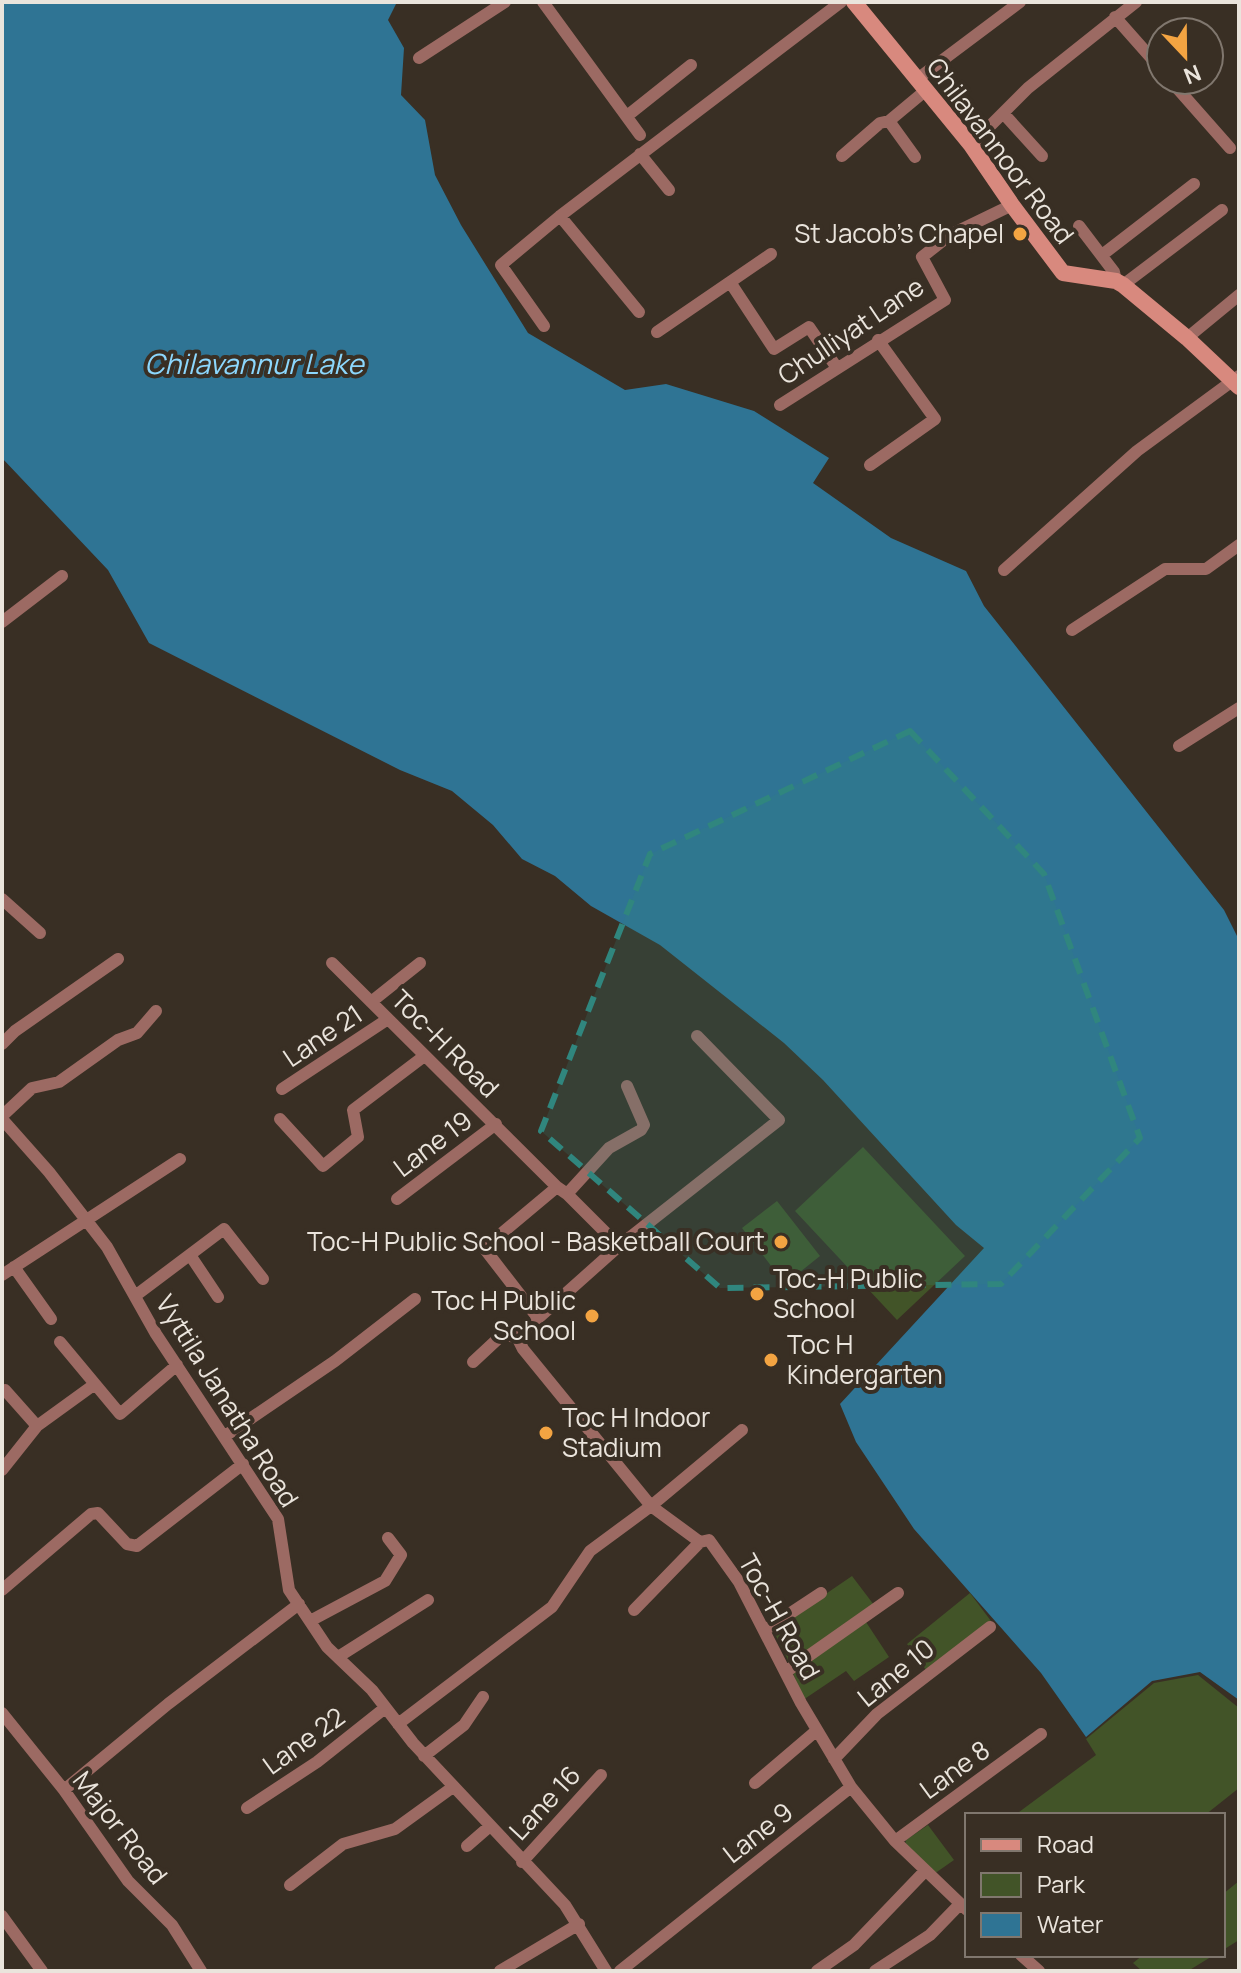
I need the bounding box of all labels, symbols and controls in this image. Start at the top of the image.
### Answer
north arrow [1145,16,1225,96]
street label: Chilavannoor Road [919,50,1083,251]
text: N [1180,58,1205,91]
place label: St Jacob's Chapel [794,215,1004,251]
marker: St Jacob's Chapel [1011,225,1029,243]
street label: Chulliyat Lane [770,268,931,392]
water label: Chilavannur Lake [144,344,365,382]
street label: Toc-H Road [384,982,507,1105]
street label: Lane 21 [276,996,369,1075]
street label: Lane 19 [386,1102,479,1185]
place label: Toc-H Public School - Basketball Court [307,1223,765,1259]
marker: Toc-H Public School - Basketball Court [772,1233,790,1251]
place label: Toc-H Public School [773,1260,923,1326]
place label: Toc H Public School [432,1282,576,1348]
marker: Toc-H Public School [748,1285,766,1303]
street label: Vyttila Janatha Road [148,1287,308,1513]
marker: Toc H Public School [583,1307,601,1325]
place label: Toc H Kindergarten [787,1326,943,1392]
marker: Toc H Kindergarten [762,1351,780,1369]
place label: Toc H Indoor Stadium [562,1399,710,1465]
marker: Toc H Indoor Stadium [537,1424,555,1442]
street label: Toc-H Road [730,1547,829,1686]
street label: Lane 10 [849,1630,941,1714]
street label: Lane 22 [255,1698,352,1782]
street label: Lane 8 [912,1732,997,1807]
street label: Lane 16 [500,1757,588,1847]
street label: Major Road [65,1763,176,1891]
street label: Lane 9 [715,1794,800,1871]
legend [965,1813,1225,1957]
text: Road [1037,1827,1094,1860]
text: Park [1037,1867,1086,1900]
text: Water [1037,1907,1104,1940]

